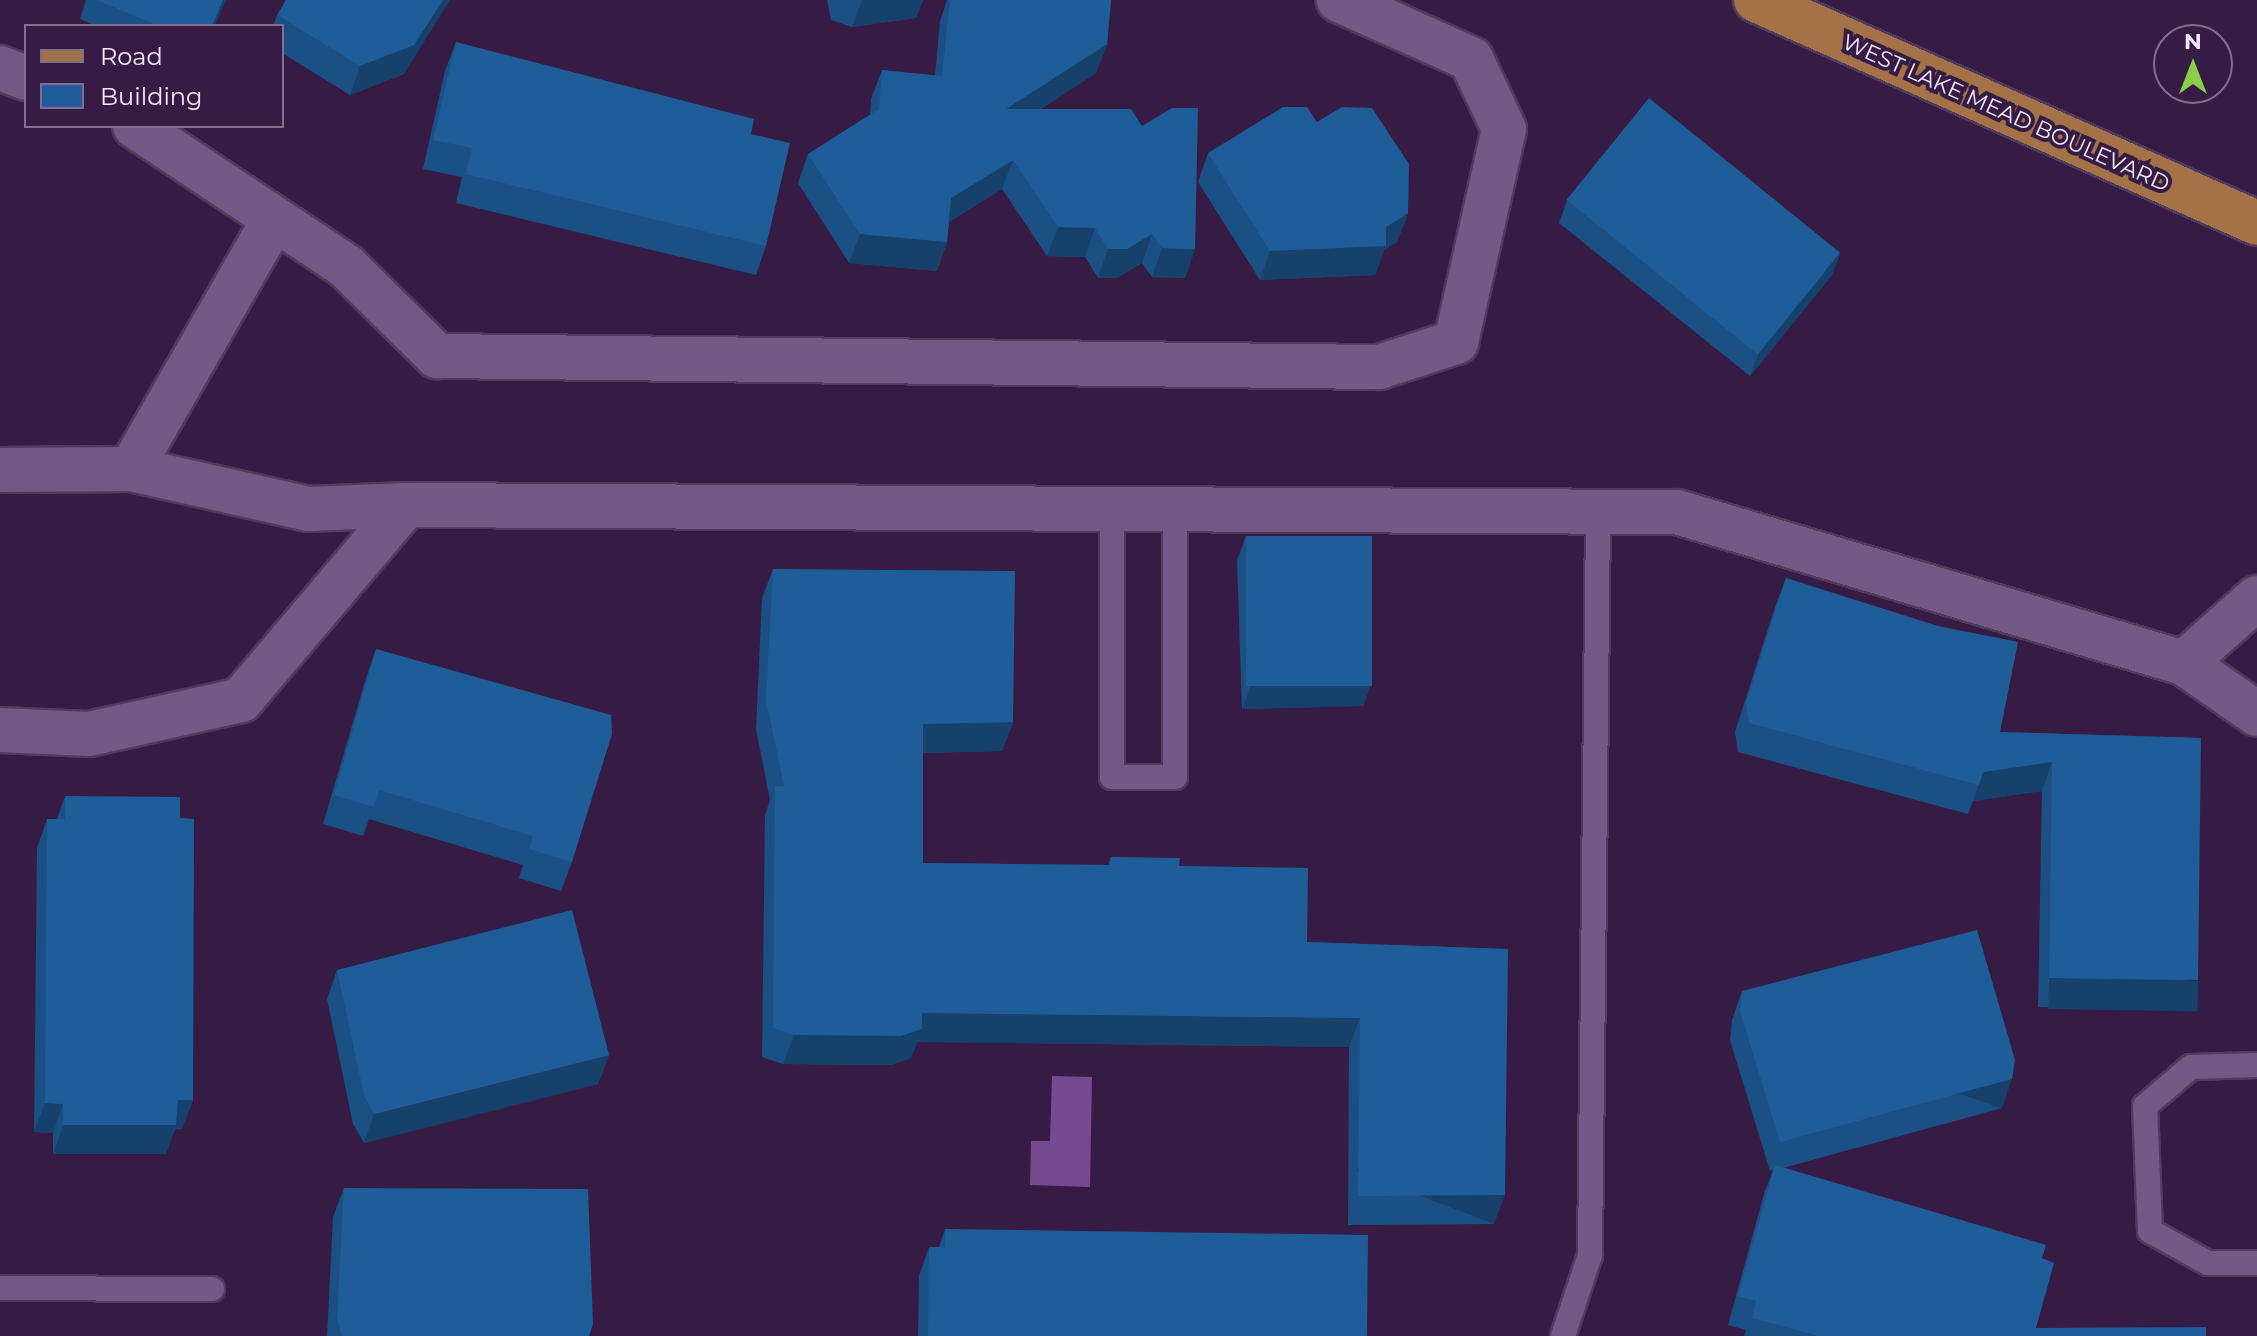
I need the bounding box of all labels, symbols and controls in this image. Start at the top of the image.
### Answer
legend [24,24,284,128]
north arrow [2153,24,2233,104]
text: N [2184,28,2202,55]
street label: WEST LAKE MEAD BOULEVARD [1838,29,2174,197]
text: Road [100,42,163,71]
text: Building [100,82,203,111]

